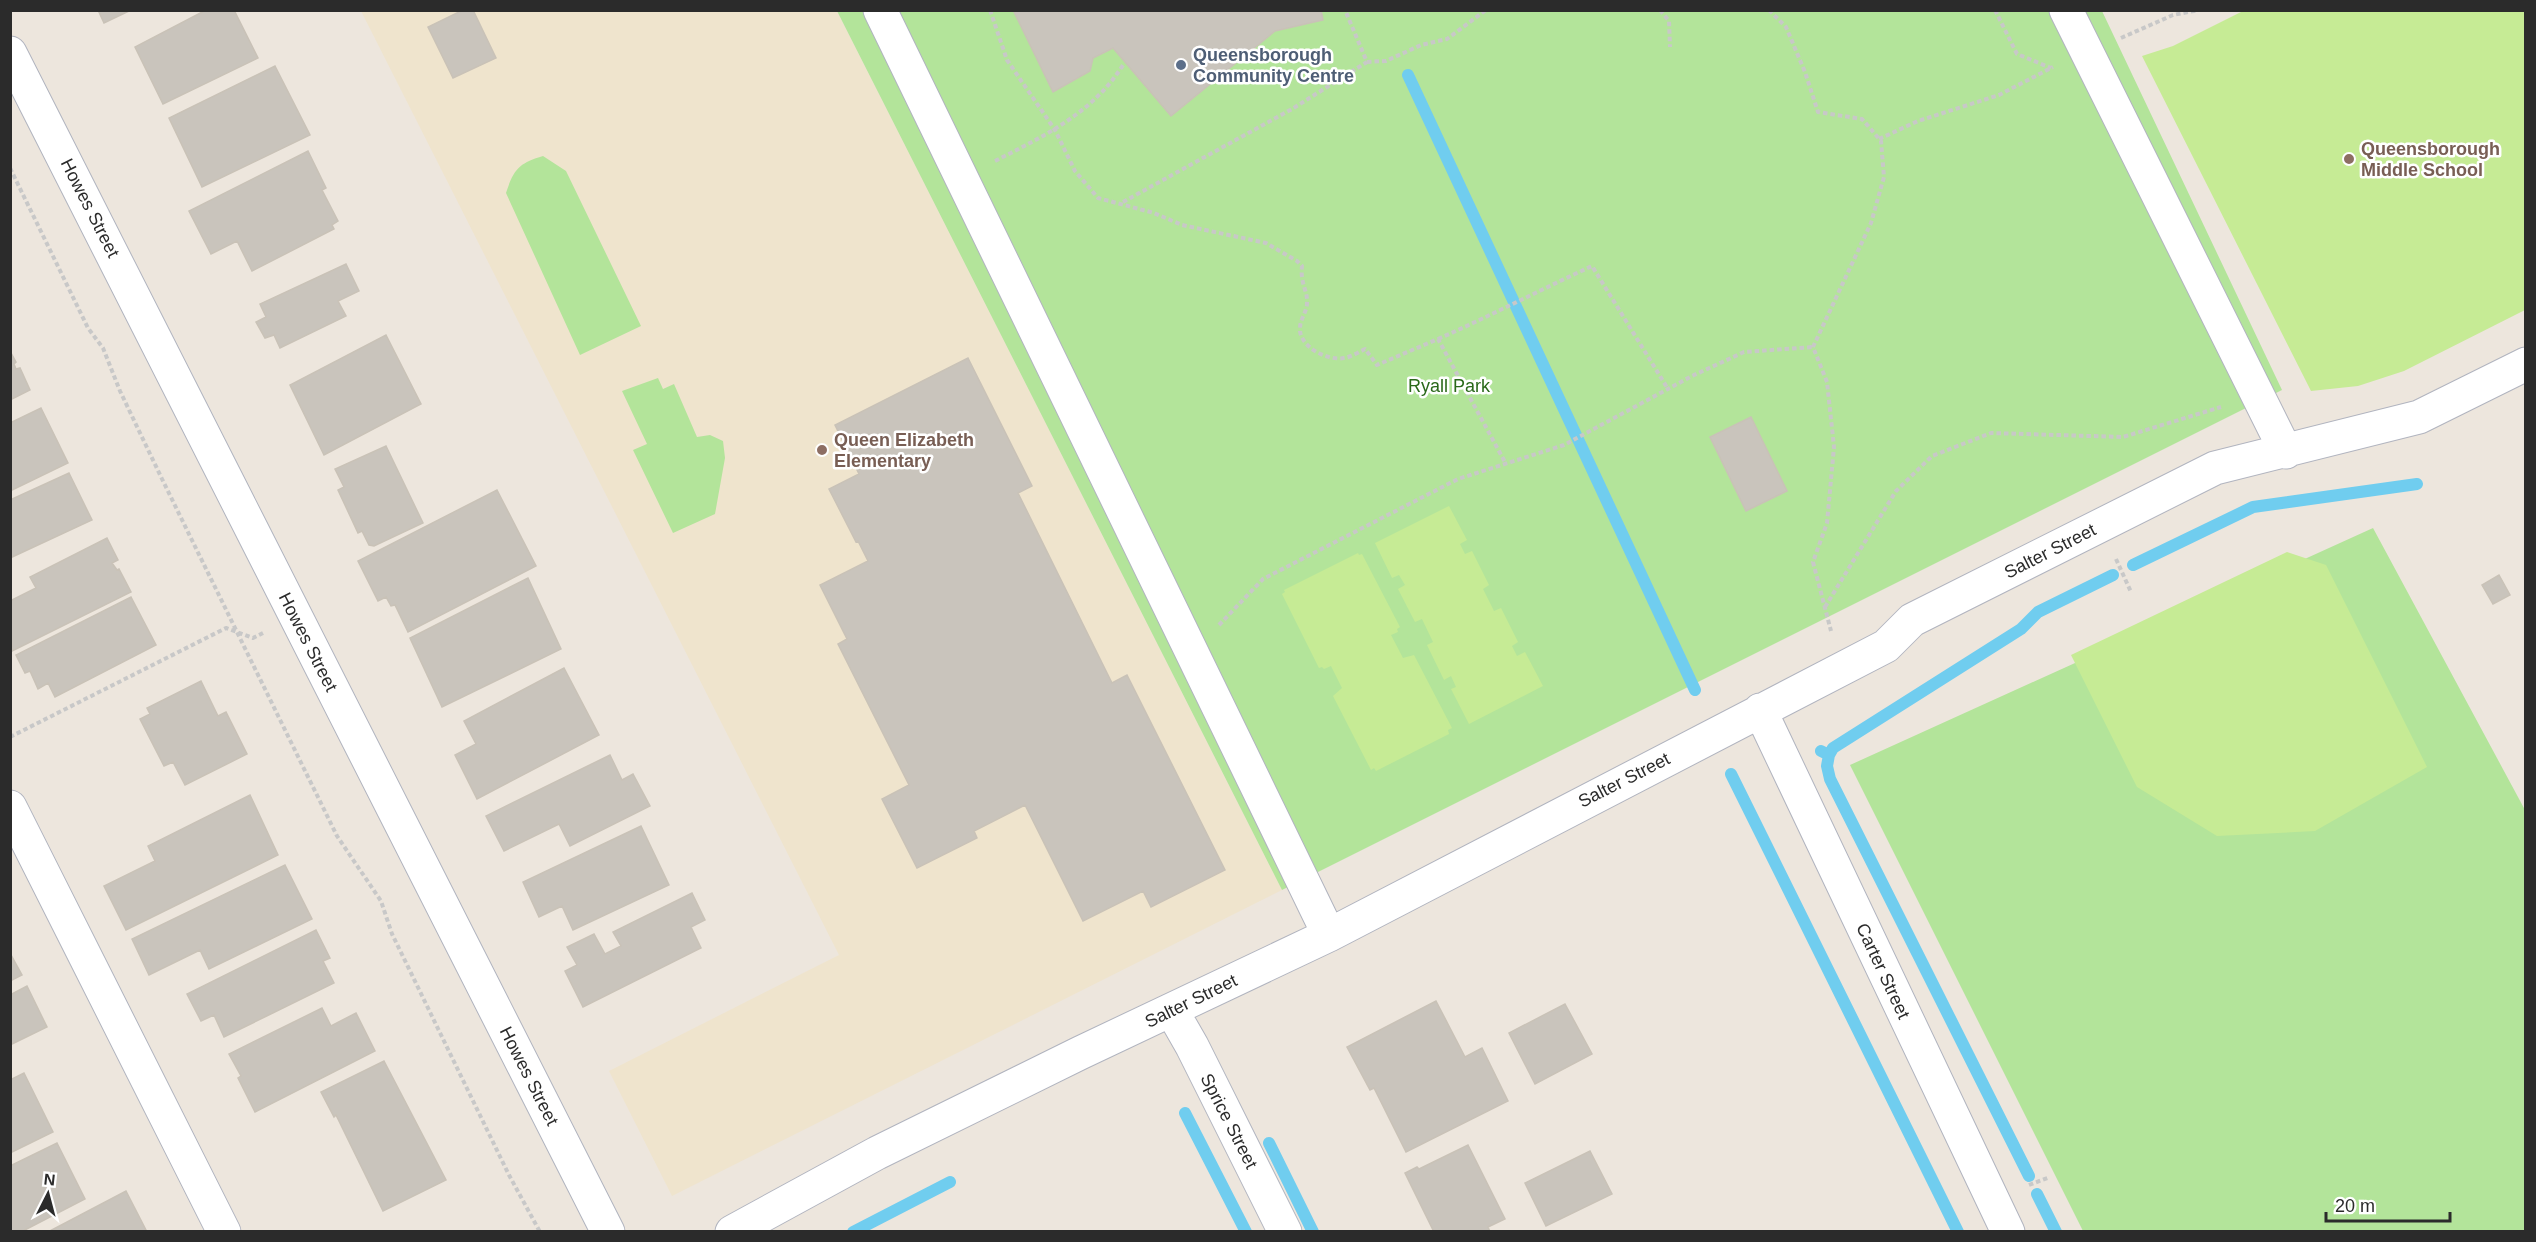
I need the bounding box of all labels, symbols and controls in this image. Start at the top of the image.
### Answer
place label: Queensborough Community Centre [1193,45,1354,86]
marker: Queensborough Community Centre [1174,58,1188,72]
place label: Queensborough Middle School [2361,139,2500,180]
marker: Queensborough Middle School [2342,152,2356,166]
street label: Howes Street [57,155,123,261]
park label: Ryall Park [1408,376,1491,396]
place label: Queen Elizabeth Elementary [834,430,974,471]
marker: Queen Elizabeth Elementary [815,443,829,457]
street label: Salter Street [2001,519,2099,583]
street label: Howes Street [275,589,341,695]
street label: Salter Street [1575,748,1673,812]
street label: Carter Street [1852,920,1914,1022]
street label: Salter Street [1142,970,1240,1032]
street label: Howes Street [496,1023,562,1129]
street label: Sprice Street [1196,1070,1262,1172]
north arrow [18,1164,78,1224]
text: N [43,1171,56,1189]
scale bar [2326,1185,2450,1223]
text: 20 m [2335,1196,2375,1216]

